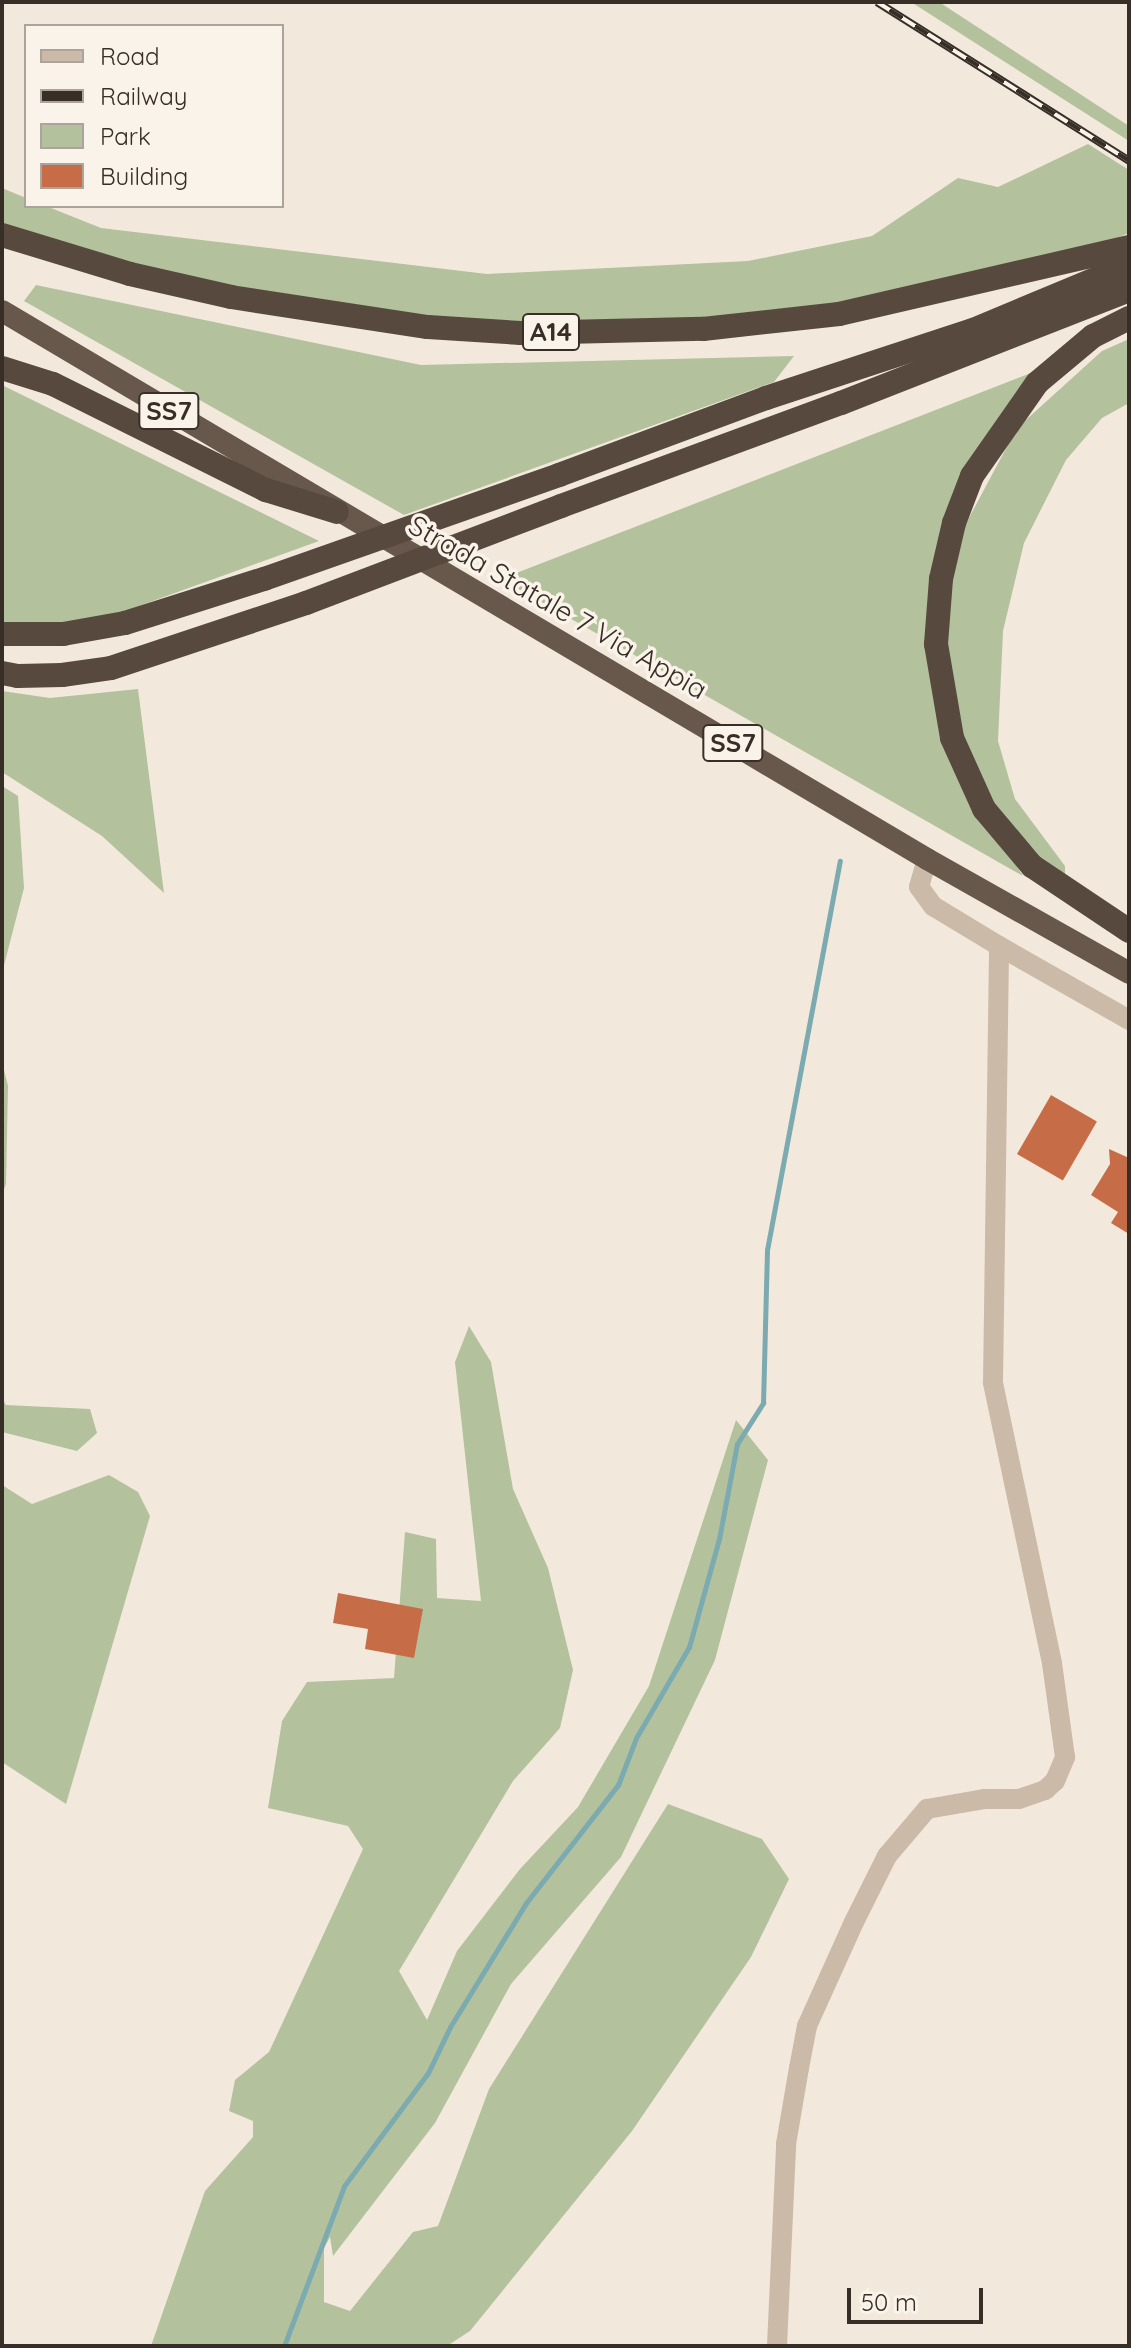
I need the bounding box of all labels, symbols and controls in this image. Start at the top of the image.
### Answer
legend [24,24,284,208]
text: Road [100,41,160,71]
text: Railway [100,81,187,111]
text: Park [100,121,151,151]
text: Building [100,161,188,191]
road number: A14 [521,310,581,354]
road number: SS7 [137,389,201,433]
street label: Strada Statale 7 Via Appia [403,508,713,706]
road number: SS7 [701,721,765,765]
scale bar [851,2272,987,2322]
text: 50 m [861,2287,917,2317]

